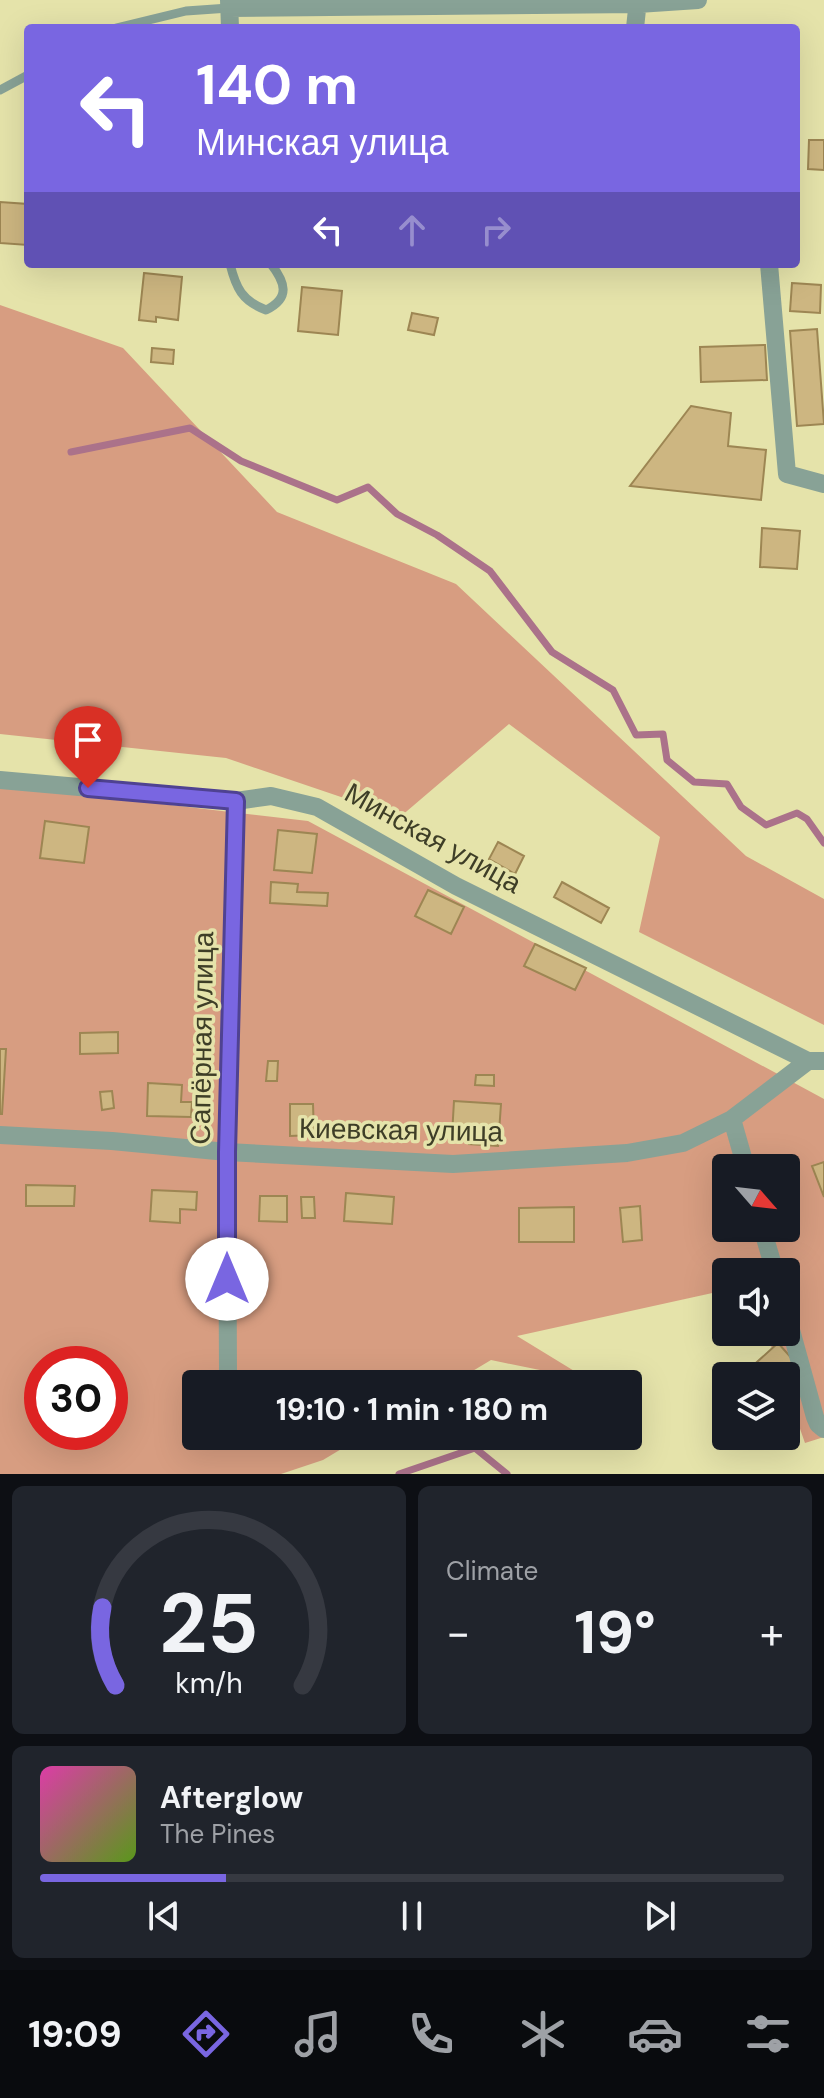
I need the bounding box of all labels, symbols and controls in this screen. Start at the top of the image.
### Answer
text: 140 m [196,48,358,121]
icon: left [64,56,168,160]
text: Минская улица [196,119,449,166]
icon: left [306,208,350,252]
icon: ahead [390,208,434,252]
icon: right [474,208,518,252]
pin [54,706,122,788]
icon: arrive [66,718,110,762]
street label: Минская улица [338,774,528,902]
street label: Сапёрная улица [182,931,222,1145]
street label: Киевская улица [299,1110,504,1150]
north arrow [712,1154,800,1242]
map controls [712,1154,800,1450]
position arrow [185,1237,269,1321]
button: sound [712,1258,800,1346]
speed limit sign: 30 [24,1346,128,1450]
button: layers [712,1362,800,1450]
text: 19:10 · 1 min · 180 m [276,1390,548,1429]
text: Climate [446,1554,538,1588]
text: 25 [159,1569,259,1678]
text: 19° [574,1593,656,1672]
text: − [446,1604,470,1662]
text: + [760,1604,784,1662]
text: km/h [175,1665,243,1702]
text: Afterglow [160,1778,303,1817]
text: The Pines [160,1817,275,1851]
icon: previous [142,1894,186,1938]
icon: pause [390,1894,434,1938]
icon: next [638,1894,682,1938]
icon: directions [178,2006,234,2062]
icon: music [290,2006,346,2062]
icon: phone [403,2006,459,2062]
icon: climate [515,2006,571,2062]
icon: car [627,2006,683,2062]
icon: filters [740,2006,796,2062]
text: 19:09 [28,2011,122,2058]

